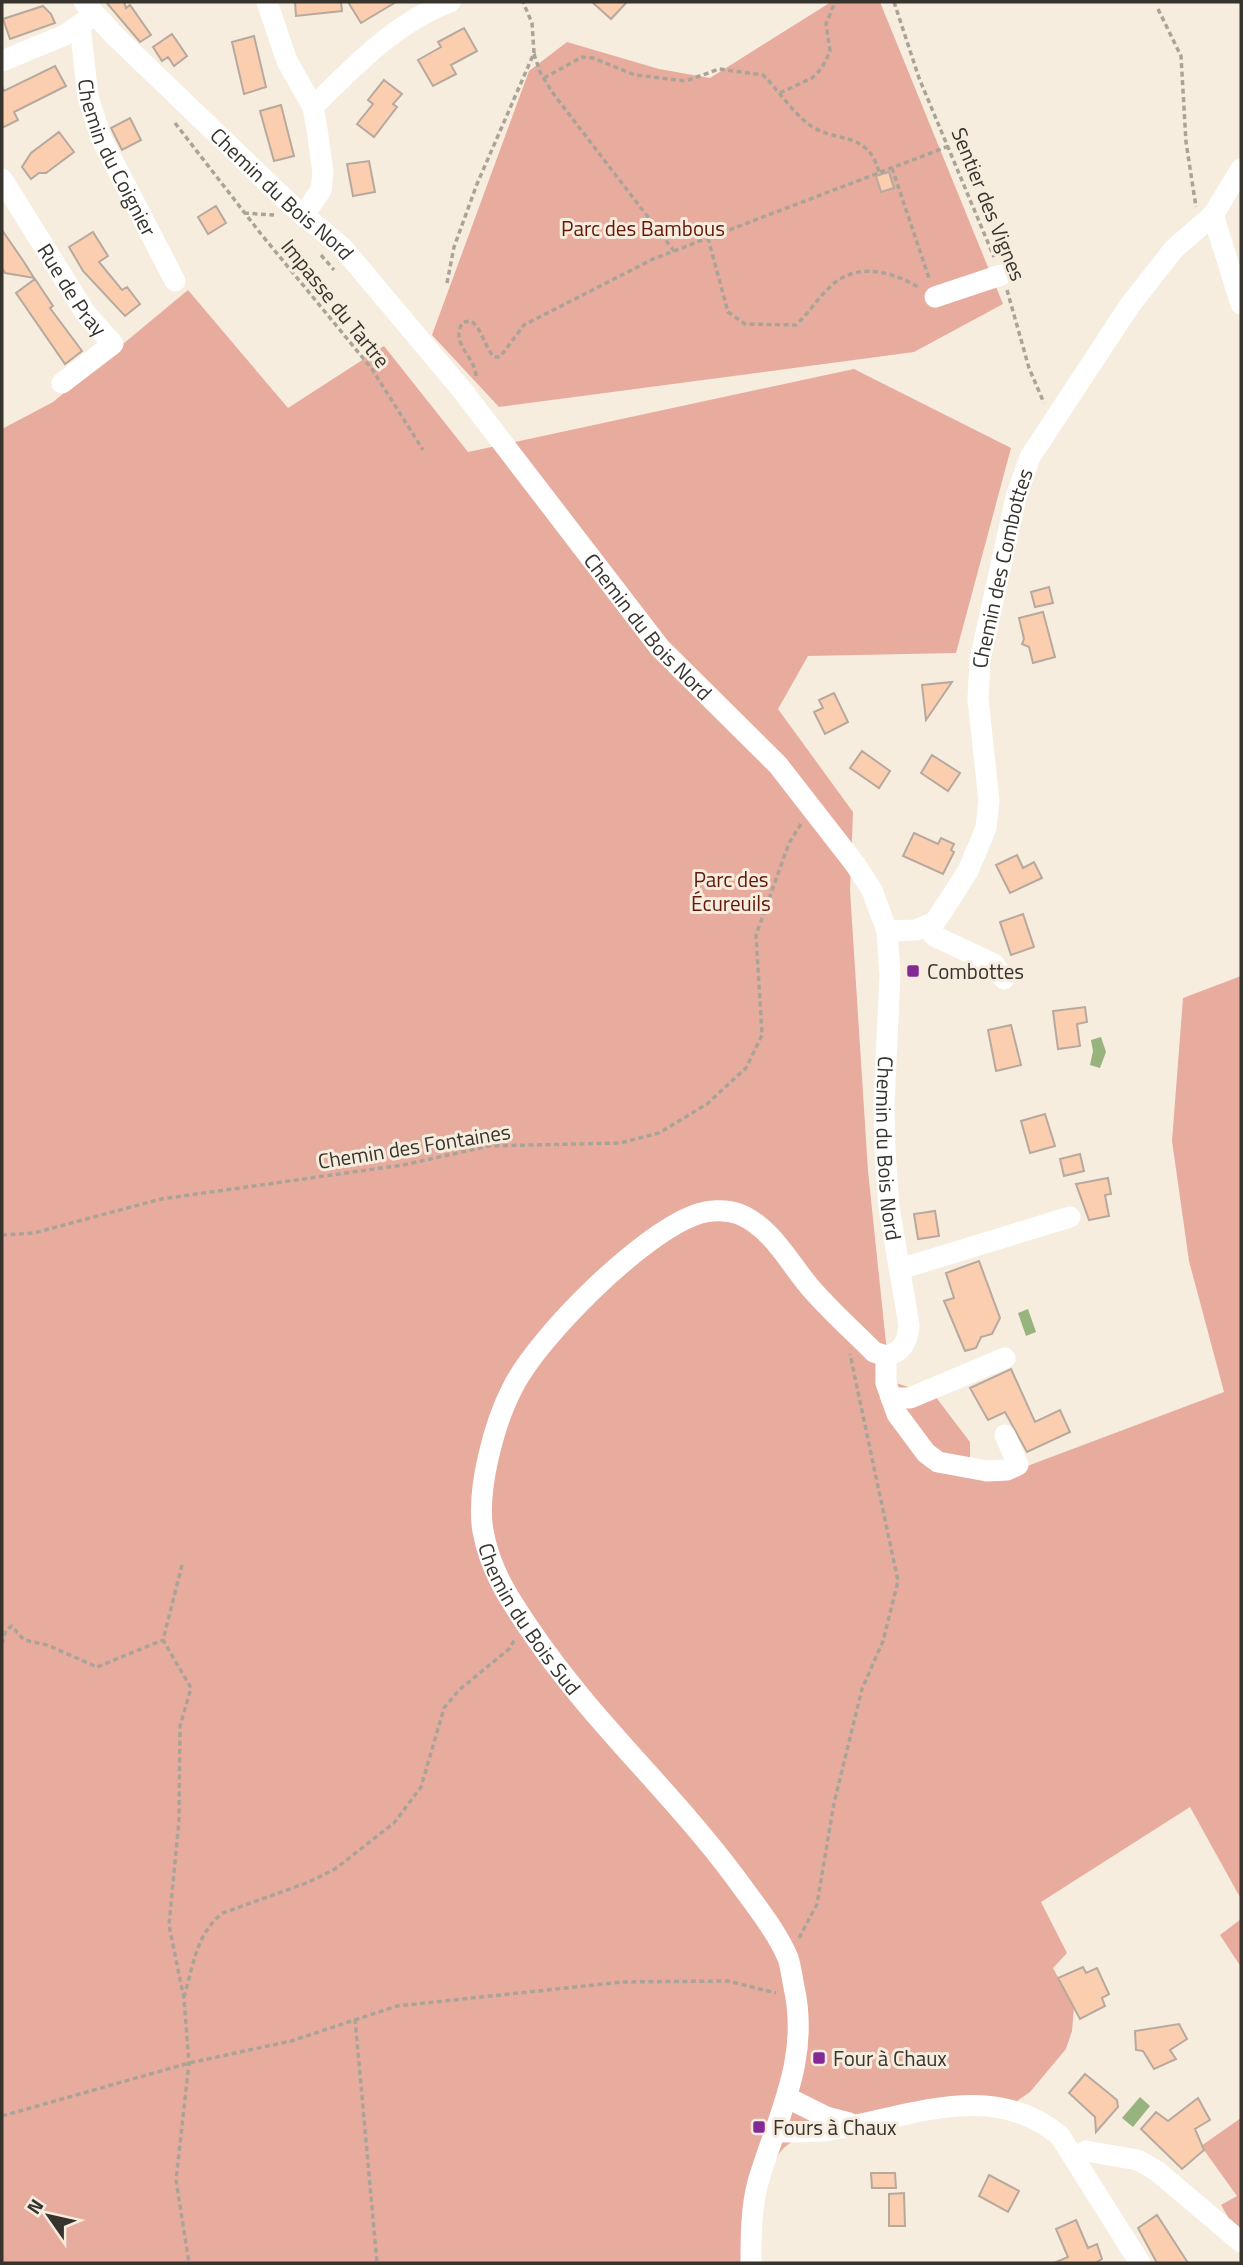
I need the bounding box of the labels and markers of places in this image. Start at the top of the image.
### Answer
place label: Combottes [927,955,1024,987]
marker: Combottes [905,963,921,979]
place label: Four à Chaux [833,2042,947,2074]
marker: Four à Chaux [811,2050,827,2066]
place label: Fours à Chaux [773,2111,897,2143]
marker: Fours à Chaux [751,2119,767,2135]

